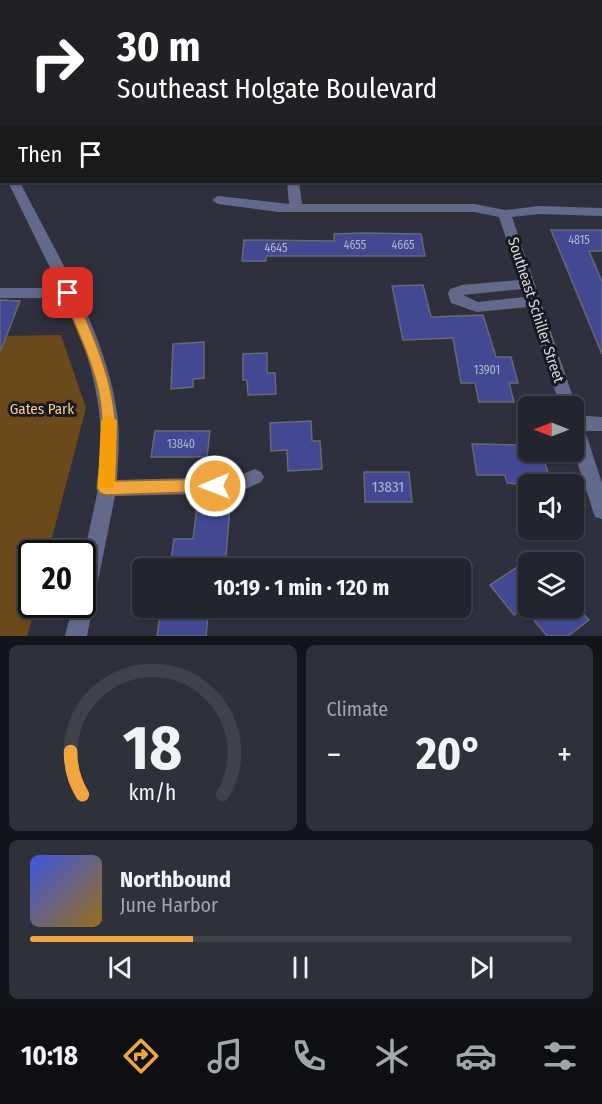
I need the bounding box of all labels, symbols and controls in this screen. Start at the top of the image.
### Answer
text: 30 m [117,22,201,72]
icon: right [18,24,96,102]
text: Southeast Holgate Boulevard [117,73,437,105]
icon: arrive [74,138,107,171]
text: Then [18,141,62,168]
house number: 4815 [568,233,590,247]
street label: Southeast Schiller Street [504,235,568,385]
house number: 4655 [344,238,367,252]
house number: 4665 [391,238,415,252]
house number: 4645 [265,241,288,255]
pin [42,267,93,318]
icon: arrive [51,276,84,309]
house number: 13901 [474,363,500,377]
north arrow [518,396,584,462]
map controls [518,396,584,618]
park label: Gates Park [10,400,74,418]
house number: 13840 [167,437,195,451]
position arrow [183,454,247,518]
button: sound [518,474,584,540]
house number: 13831 [372,478,404,496]
speed limit sign: 20 [18,540,96,618]
button: layers [518,552,584,618]
text: 10:19 · 1 min · 120 m [214,574,389,601]
text: Climate [327,697,388,721]
text: 18 [123,711,182,786]
text: 20° [416,727,482,781]
text: − [327,735,341,775]
text: + [557,735,572,775]
text: km/h [129,780,177,806]
text: Northbound [120,866,231,893]
text: June Harbor [120,893,218,917]
icon: previous [104,951,137,984]
icon: pause [284,951,317,984]
icon: next [465,951,498,984]
icon: directions [120,1035,162,1077]
icon: music [204,1035,246,1077]
icon: phone [288,1035,330,1077]
icon: climate [371,1035,413,1077]
icon: car [455,1035,497,1077]
icon: filters [539,1035,581,1077]
text: 10:18 [21,1040,78,1072]

